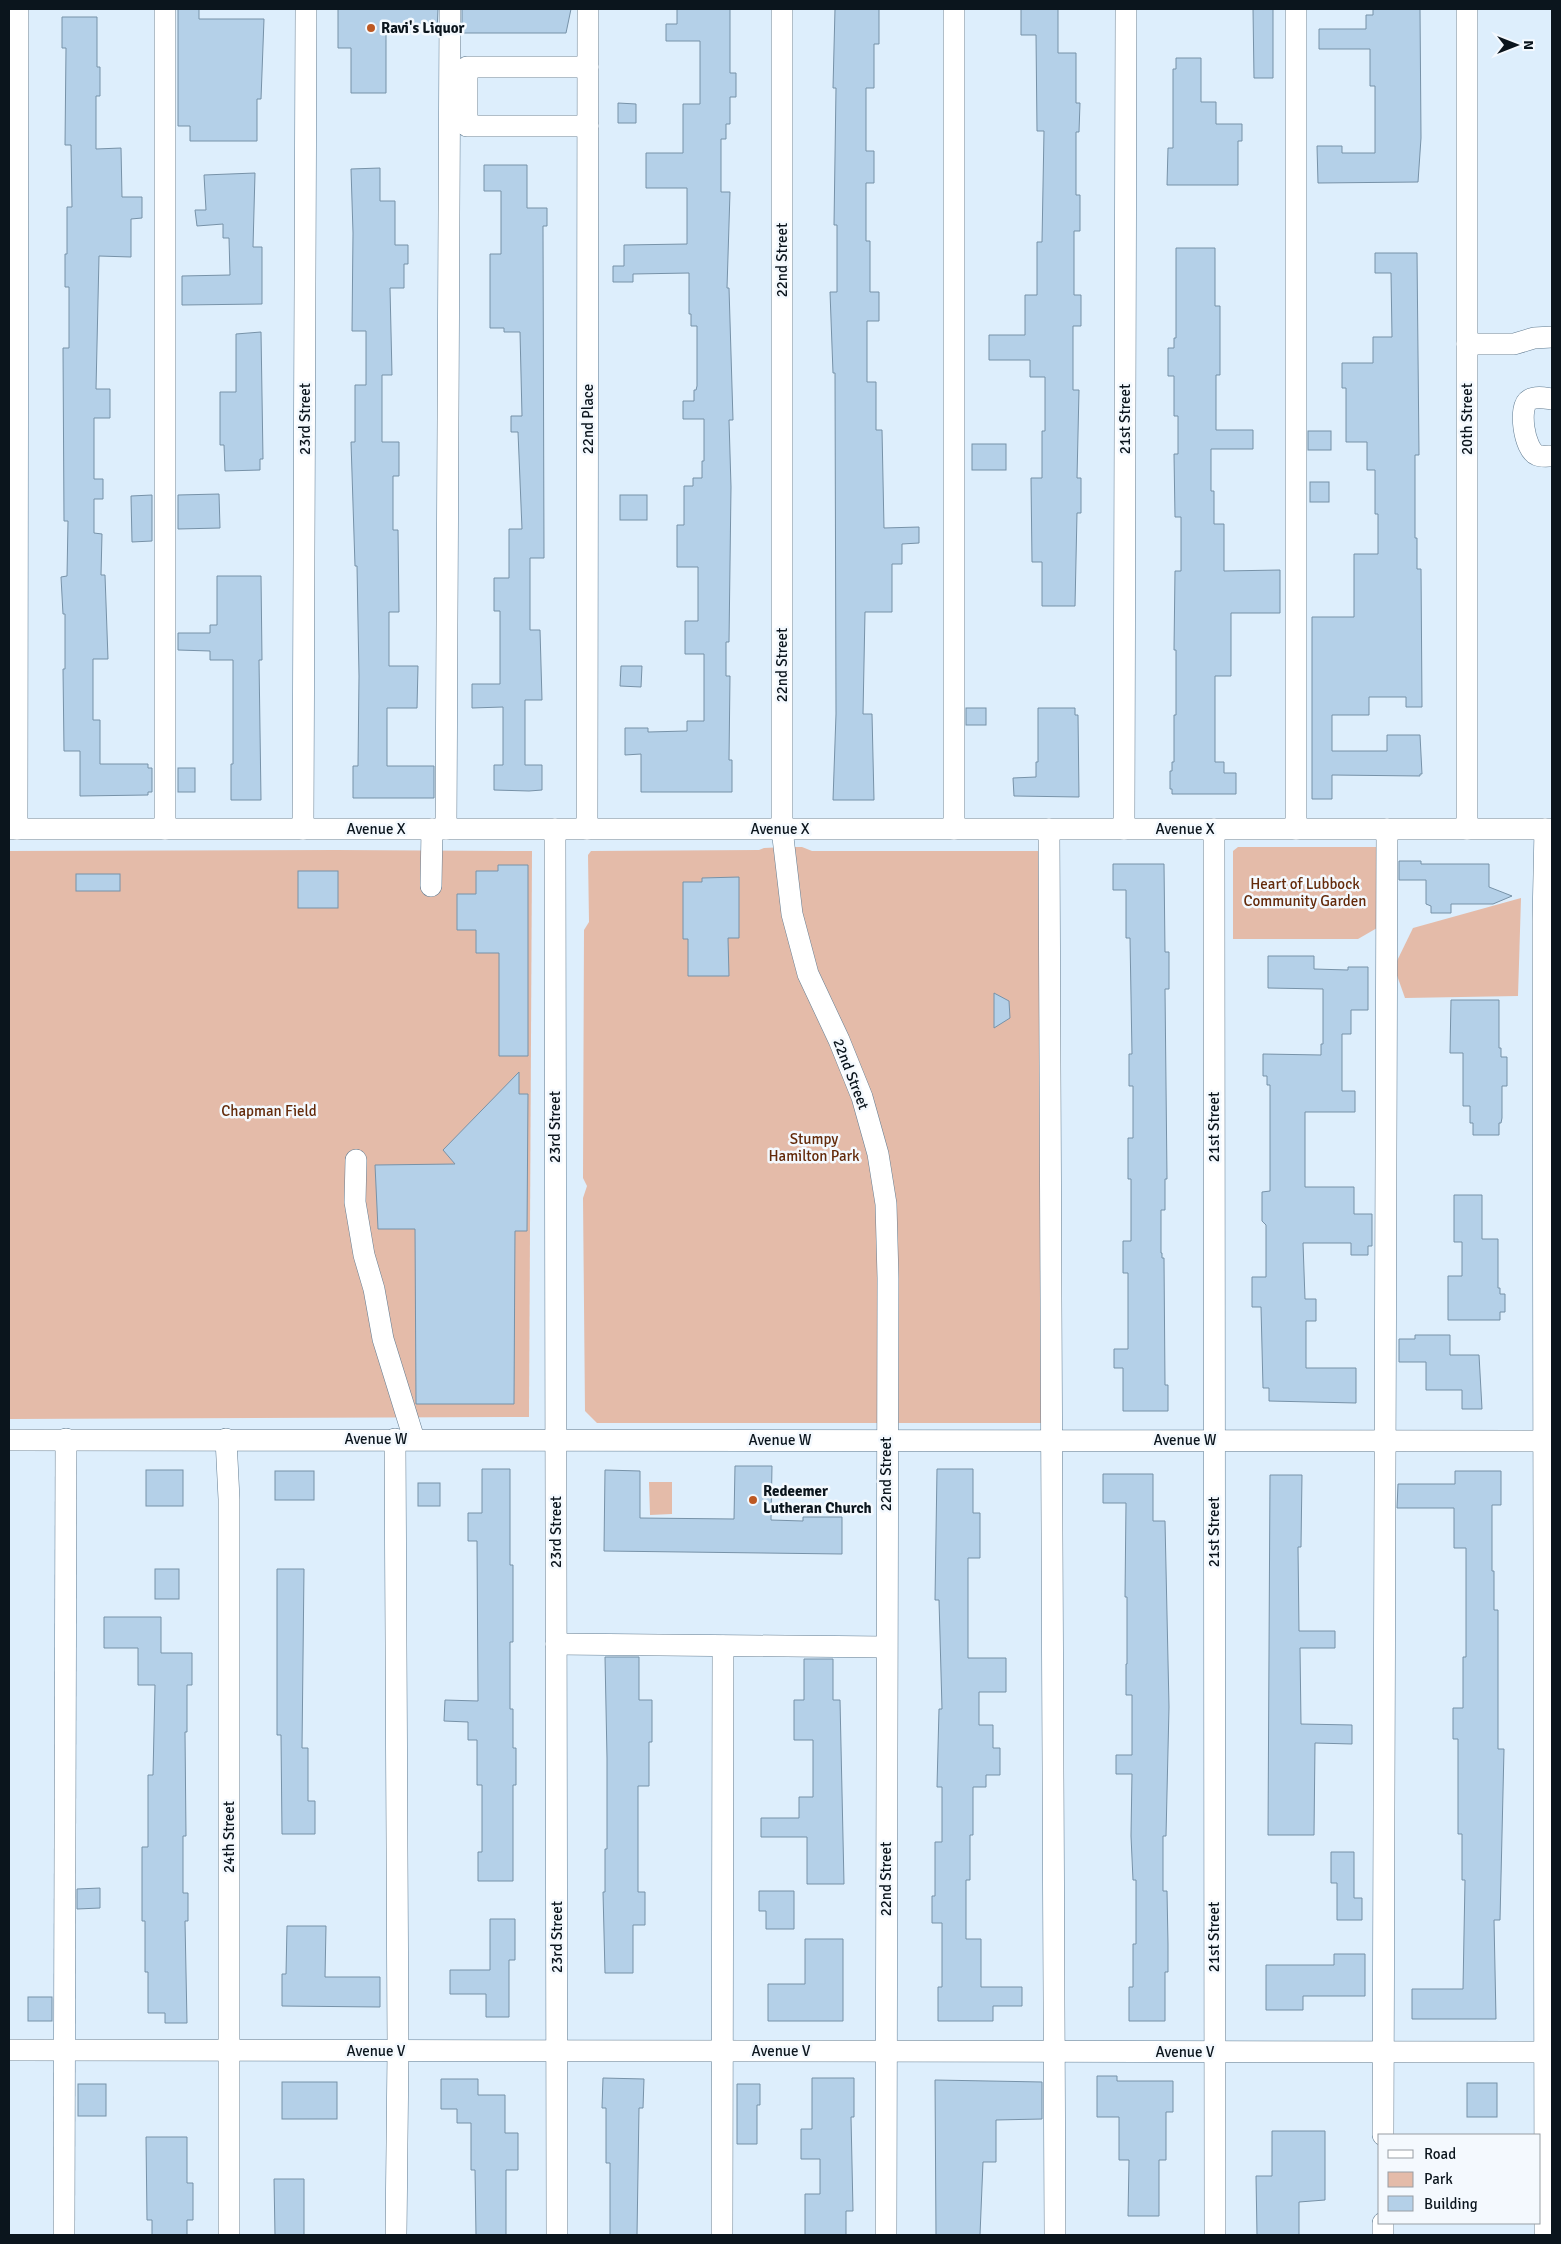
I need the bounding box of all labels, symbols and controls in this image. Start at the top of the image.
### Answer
place label: Ravi's Liquor [381,19,465,37]
north arrow [1491,20,1541,70]
marker: Ravi's Liquor [365,22,377,34]
text: N [1520,40,1537,50]
street label: 22nd Street [773,223,791,297]
street label: 23rd Street [296,383,314,455]
street label: 20th Street [1458,383,1476,455]
street label: 22nd Place [579,384,597,454]
street label: 21st Street [1116,384,1134,454]
street label: 22nd Street [773,628,791,702]
street label: Avenue X [346,820,406,838]
street label: Avenue X [750,820,810,838]
street label: Avenue X [1155,820,1215,838]
park label: Heart of Lubbock Community Garden [1244,875,1366,910]
street label: 22nd Street [829,1036,873,1112]
street label: 23rd Street [546,1091,564,1163]
street label: 21st Street [1205,1092,1223,1162]
park label: Chapman Field [221,1102,317,1120]
park label: Stumpy Hamilton Park [768,1130,860,1165]
street label: Avenue W [345,1430,408,1448]
street label: Avenue W [749,1431,812,1449]
street label: Avenue W [1154,1431,1217,1449]
street label: 22nd Street [877,1437,895,1511]
place label: Redeemer Lutheran Church [763,1482,872,1517]
marker: Redeemer Lutheran Church [747,1494,759,1506]
street label: 23rd Street [547,1496,565,1568]
street label: 21st Street [1205,1497,1223,1567]
street label: 24th Street [220,1801,238,1873]
street label: 22nd Street [877,1842,895,1916]
street label: 23rd Street [548,1901,566,1973]
street label: 21st Street [1205,1902,1223,1972]
street label: Avenue V [347,2042,406,2060]
street label: Avenue V [752,2042,811,2060]
street label: Avenue V [1156,2043,1215,2061]
legend [1378,2134,1541,2224]
text: Road [1424,2145,1456,2163]
text: Park [1424,2170,1453,2188]
text: Building [1424,2195,1478,2213]

